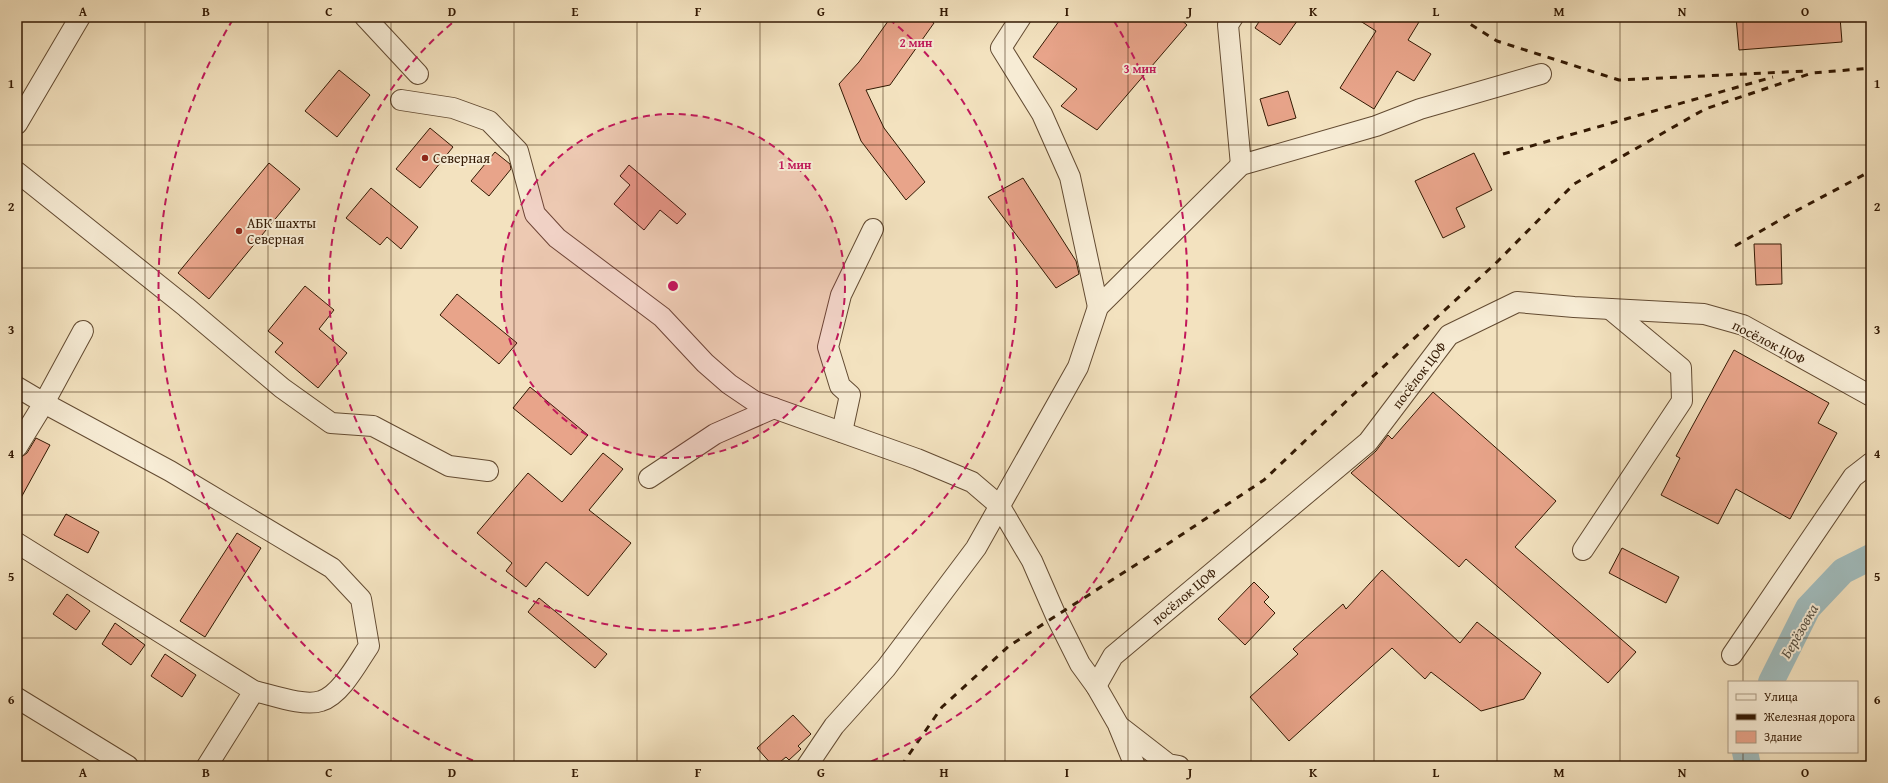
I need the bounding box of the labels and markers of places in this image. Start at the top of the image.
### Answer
place label: Северная [433,148,490,168]
marker: Северная [420,153,430,163]
place label: АБК шахты Северная [247,213,316,249]
marker: АБК шахты Северная [234,226,244,236]
centre of rings [666,279,680,293]

